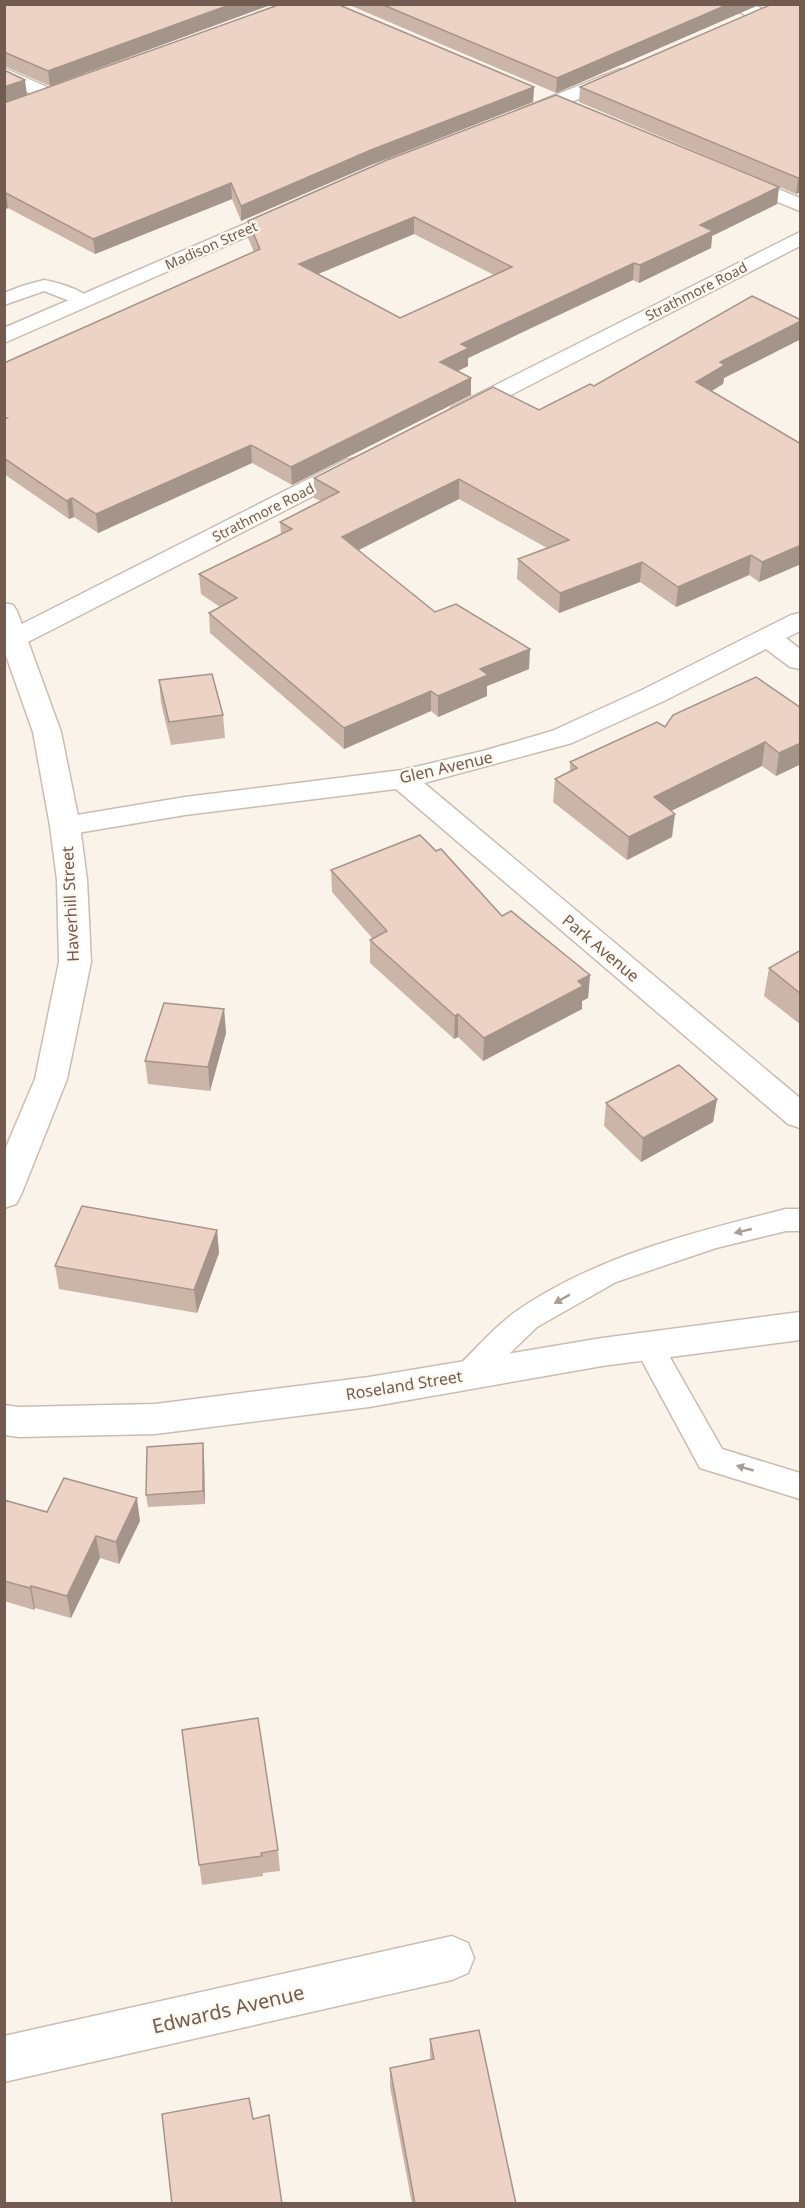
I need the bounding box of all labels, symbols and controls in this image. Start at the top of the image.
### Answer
street label: Madison Street [162,216,260,274]
street label: Strathmore Road [642,257,750,325]
street label: Strathmore Road [209,478,317,546]
street label: Glen Avenue [397,746,495,788]
street label: Haverhill Street [56,845,84,962]
street label: Park Avenue [558,909,644,987]
one-way arrow [734,1226,752,1236]
one-way arrow [553,1294,570,1304]
street label: Roseland Street [344,1365,464,1405]
one-way arrow [736,1463,754,1473]
street label: Edwards Avenue [149,1978,307,2040]

